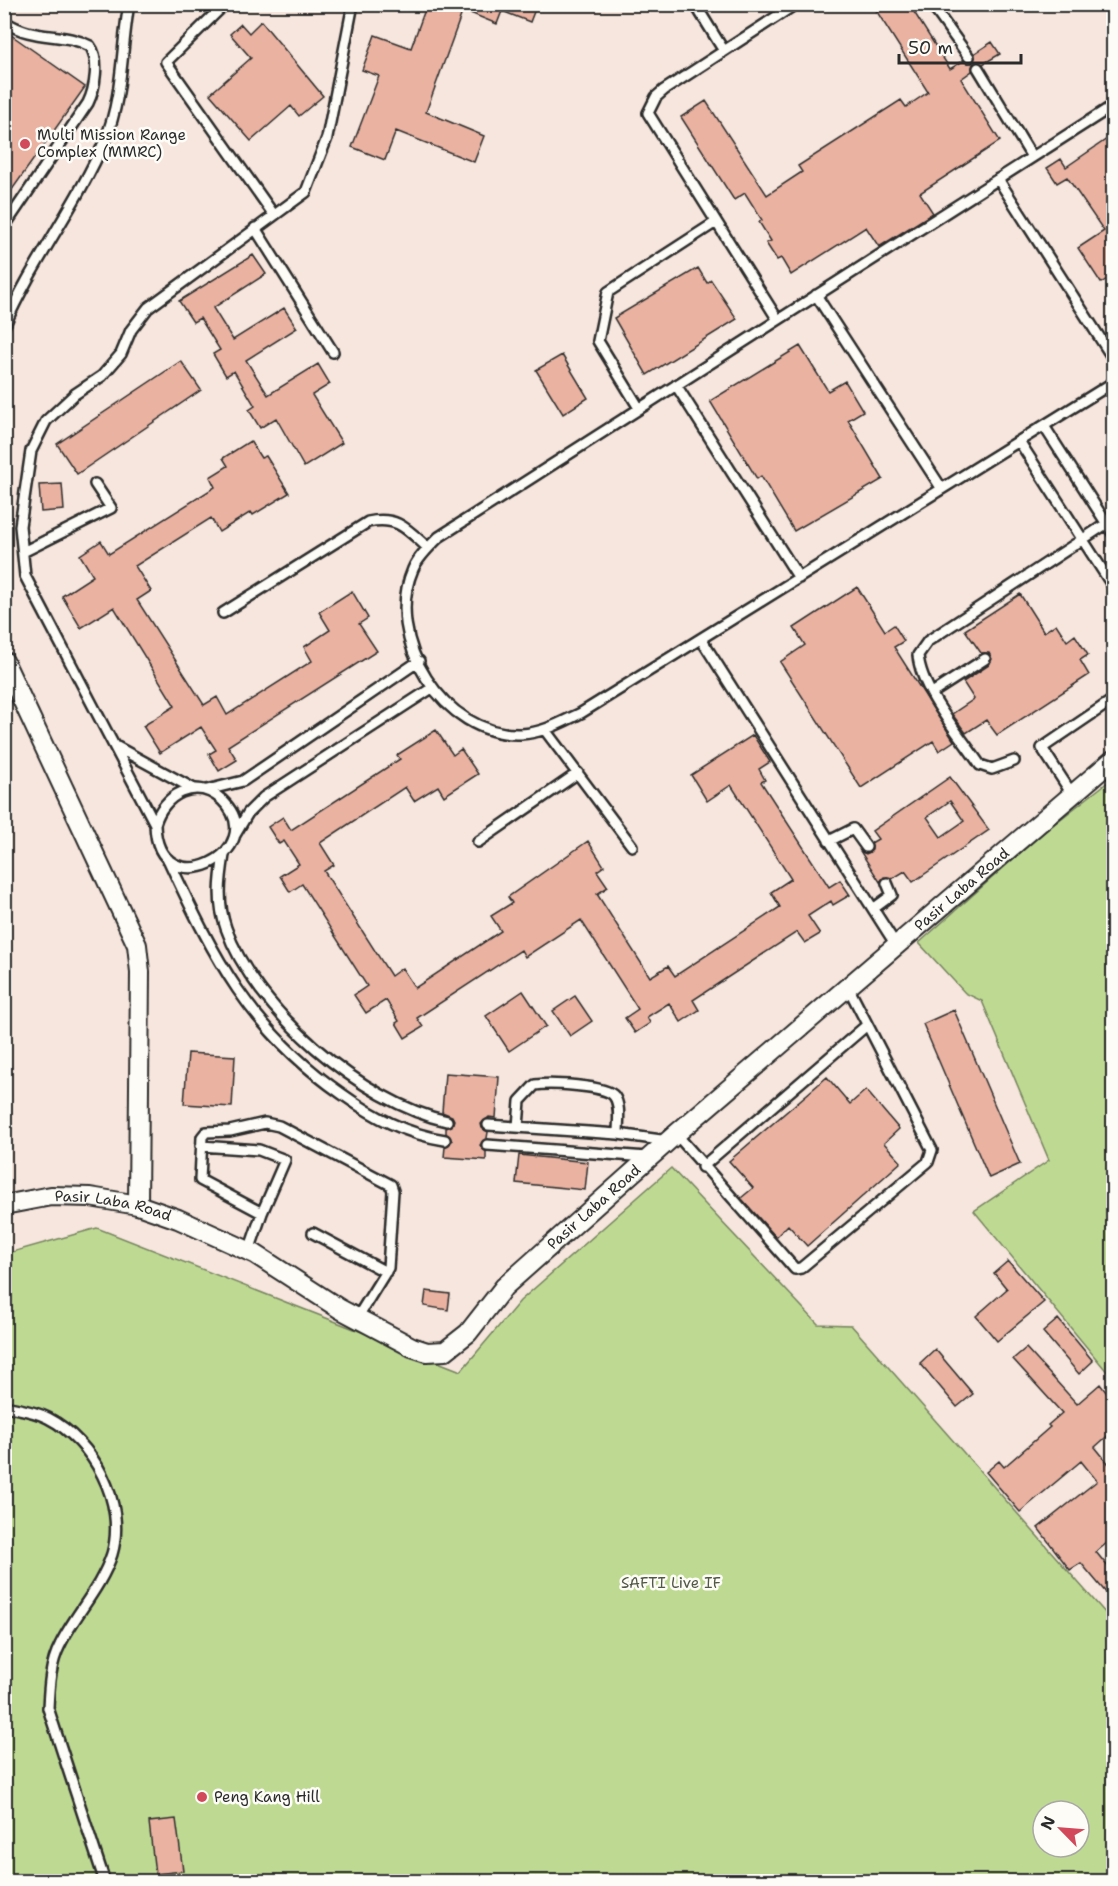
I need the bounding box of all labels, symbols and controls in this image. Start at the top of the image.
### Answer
scale bar [899,27,1020,65]
text: 50 m [908,36,953,60]
place label: Multi Mission Range Complex (MMRC) [37,125,186,162]
marker: Multi Mission Range Complex (MMRC) [18,137,32,151]
street label: Pasir Laba Road [910,843,1014,936]
street label: Pasir Laba Road [543,1160,645,1254]
street label: Pasir Laba Road [54,1186,175,1226]
park label: SAFTI Live IF [621,1573,721,1593]
place label: Peng Kang Hill [214,1787,320,1807]
marker: Peng Kang Hill [195,1790,209,1804]
north arrow [1031,1799,1091,1859]
text: N [1036,1813,1060,1833]

